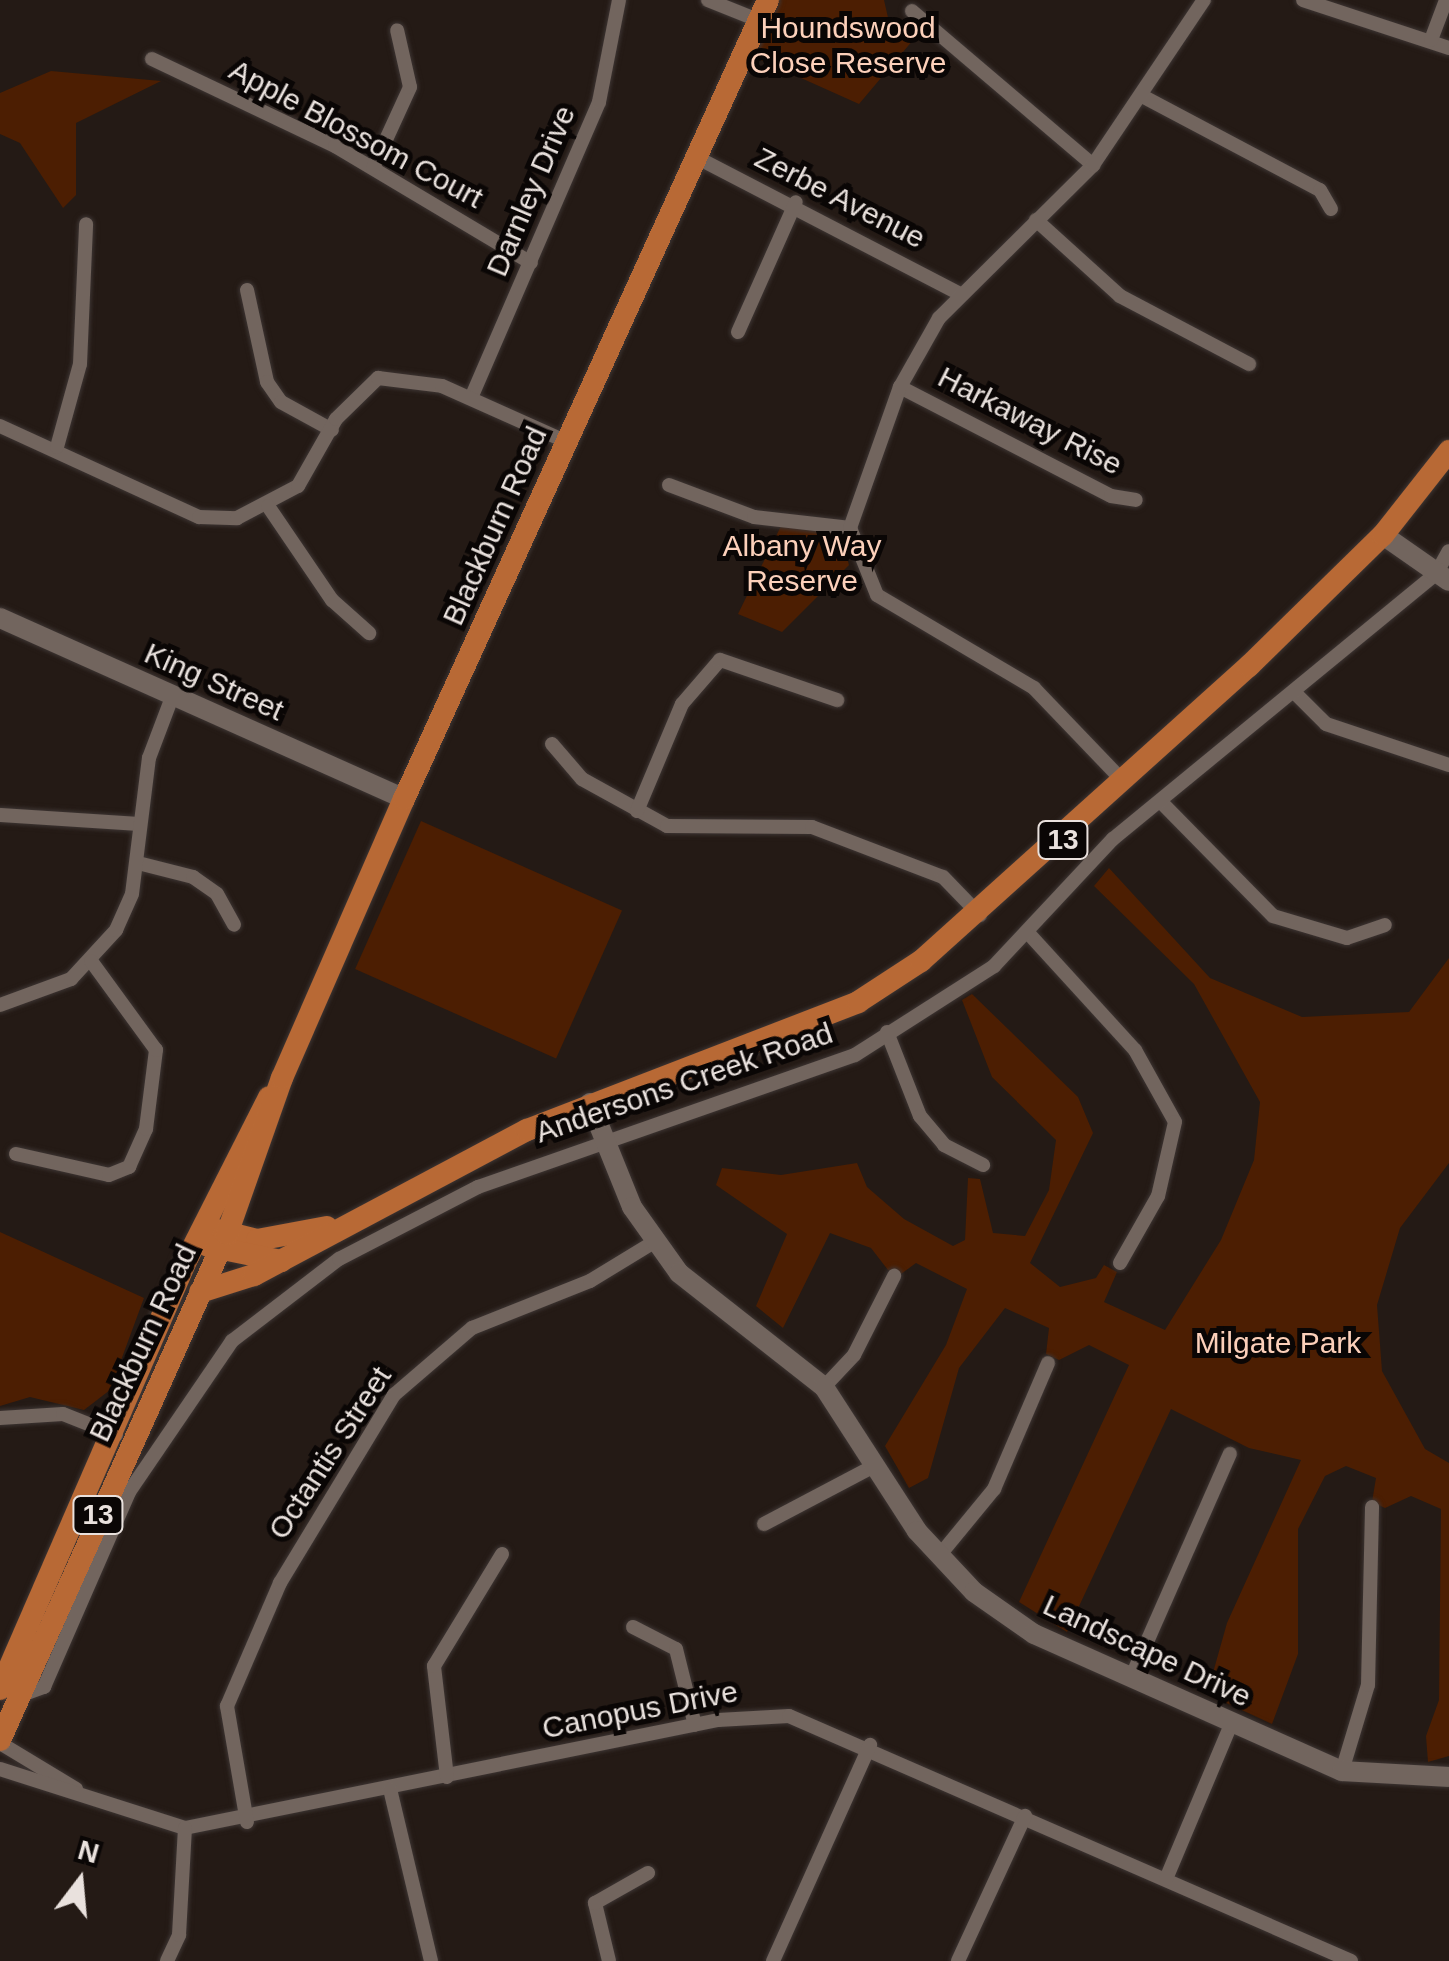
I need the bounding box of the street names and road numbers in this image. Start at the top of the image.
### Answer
street label: Apple Blossom Court [223,52,489,216]
street label: Darnley Drive [479,100,583,282]
street label: Zerbe Avenue [748,139,932,257]
street label: Harkaway Rise [932,359,1128,483]
street label: Blackburn Road [435,421,555,631]
street label: King Street [139,635,289,729]
road number: 13 [1036,817,1090,863]
street label: Andersons Creek Road [531,1015,837,1151]
street label: Blackburn Road [82,1239,204,1447]
street label: Octantis Street [261,1360,399,1546]
road number: 13 [70,1492,126,1538]
street label: Landscape Drive [1037,1587,1257,1715]
street label: Canopus Drive [539,1673,741,1747]

